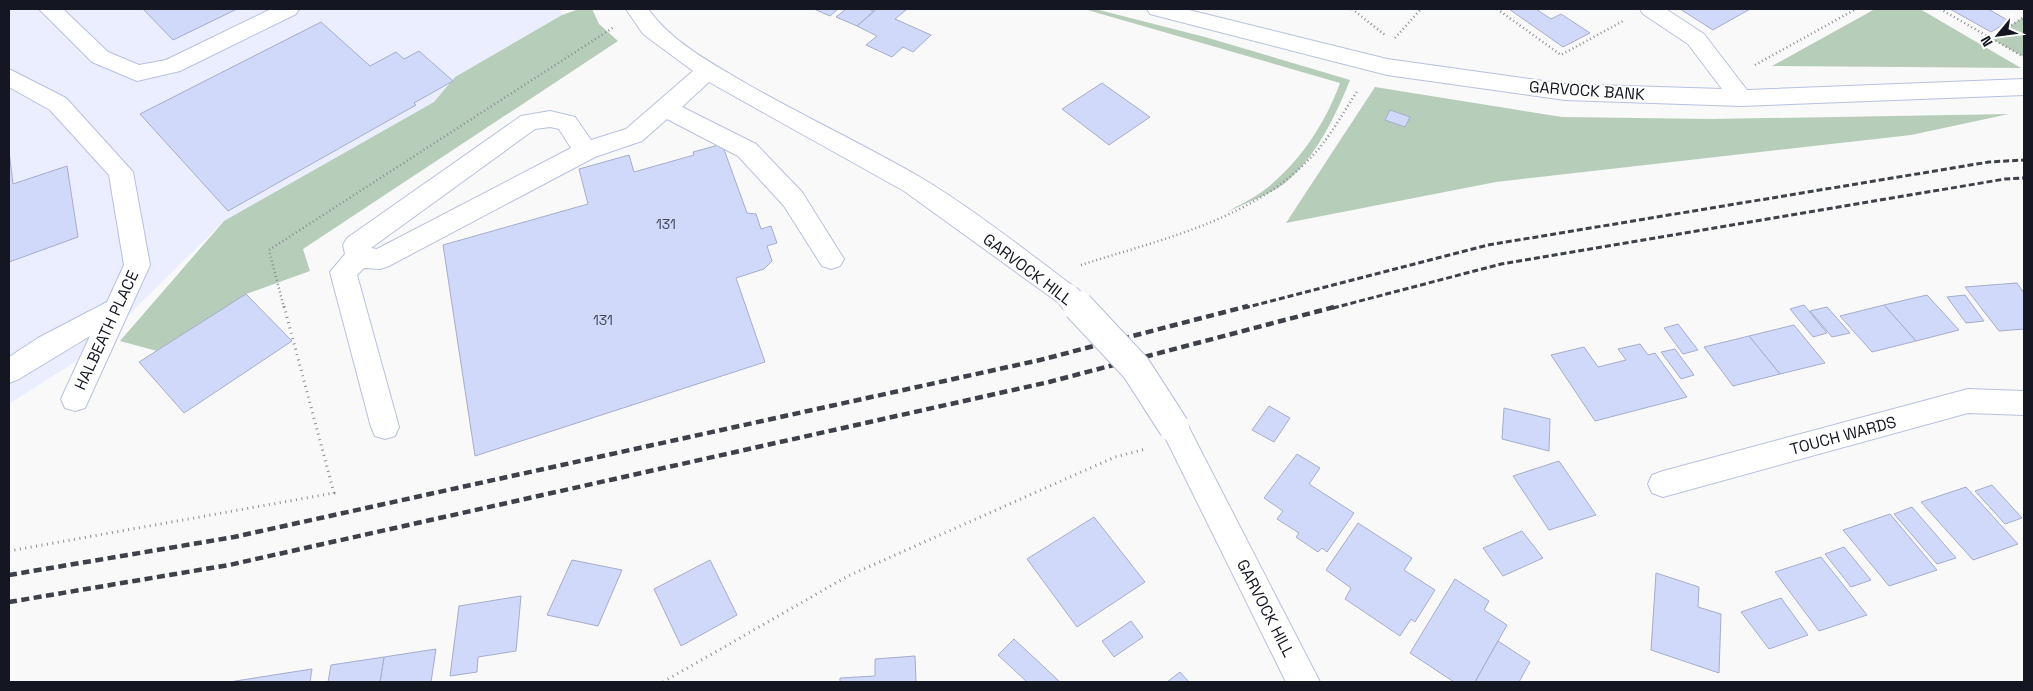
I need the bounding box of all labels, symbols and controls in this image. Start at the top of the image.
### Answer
north arrow [1973,10,2023,60]
text: N [1976,33,1997,50]
street label: GARVOCK BANK [1528,76,1646,105]
house number: 131 [656,215,676,233]
street label: GARVOCK HILL [979,229,1077,310]
street label: HALBEATH PLACE [70,267,143,393]
house number: 131 [593,311,613,329]
street label: TOUCH WARDS [1788,411,1899,460]
street label: GARVOCK HILL [1232,556,1299,661]

